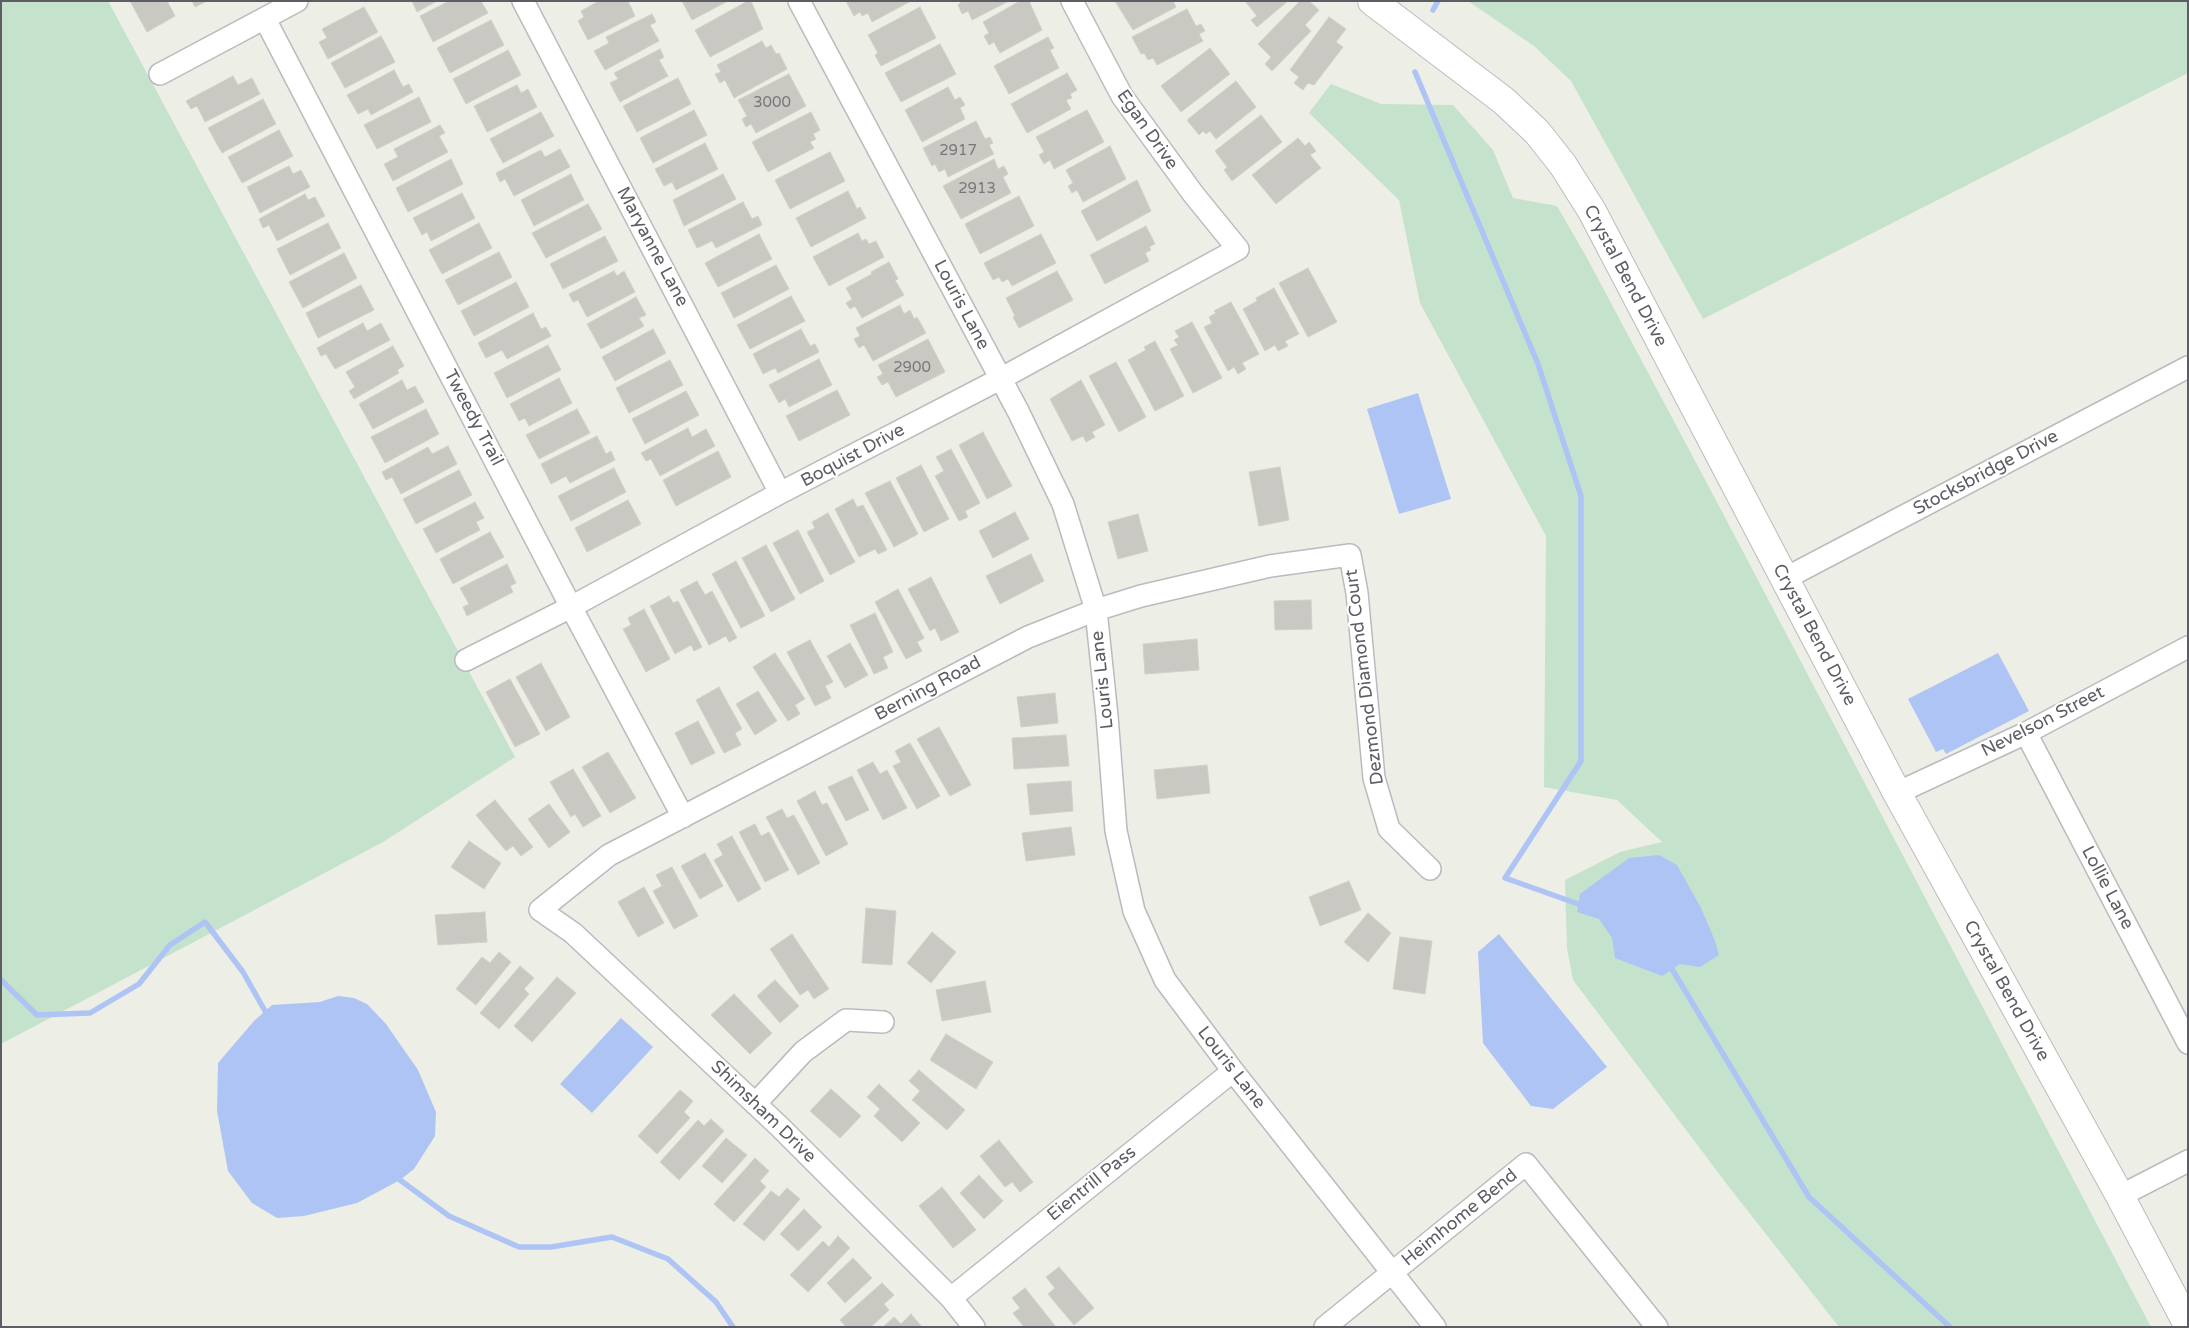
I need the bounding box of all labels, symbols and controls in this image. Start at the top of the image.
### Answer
street label: Egan Drive [1112,86,1182,174]
house number: 3000 [753,94,791,112]
house number: 2917 [939,142,977,160]
house number: 2913 [958,180,996,198]
street label: Maryanne Lane [611,183,693,311]
street label: Crystal Bend Drive [1578,201,1672,351]
street label: Louris Lane [928,256,994,354]
house number: 2900 [893,359,931,377]
street label: Tweedy Trail [439,366,507,470]
street label: Boquist Drive [797,420,909,492]
street label: Stocksbridge Drive [1910,426,2062,520]
street label: Crystal Bend Drive [1767,560,1861,710]
street label: Dezmond Diamond Court [1341,568,1389,786]
street label: Louris Lane [1087,630,1119,730]
street label: Berning Road [871,652,985,726]
street label: Nevelson Street [1978,682,2108,762]
street label: Lollie Lane [2076,843,2138,933]
street label: Crystal Bend Drive [1958,917,2054,1065]
street label: Louris Lane [1192,1023,1270,1113]
street label: Shimsham Drive [706,1056,820,1168]
street label: Eientrill Pass [1043,1142,1141,1226]
street label: Heimhome Bend [1398,1165,1522,1271]

